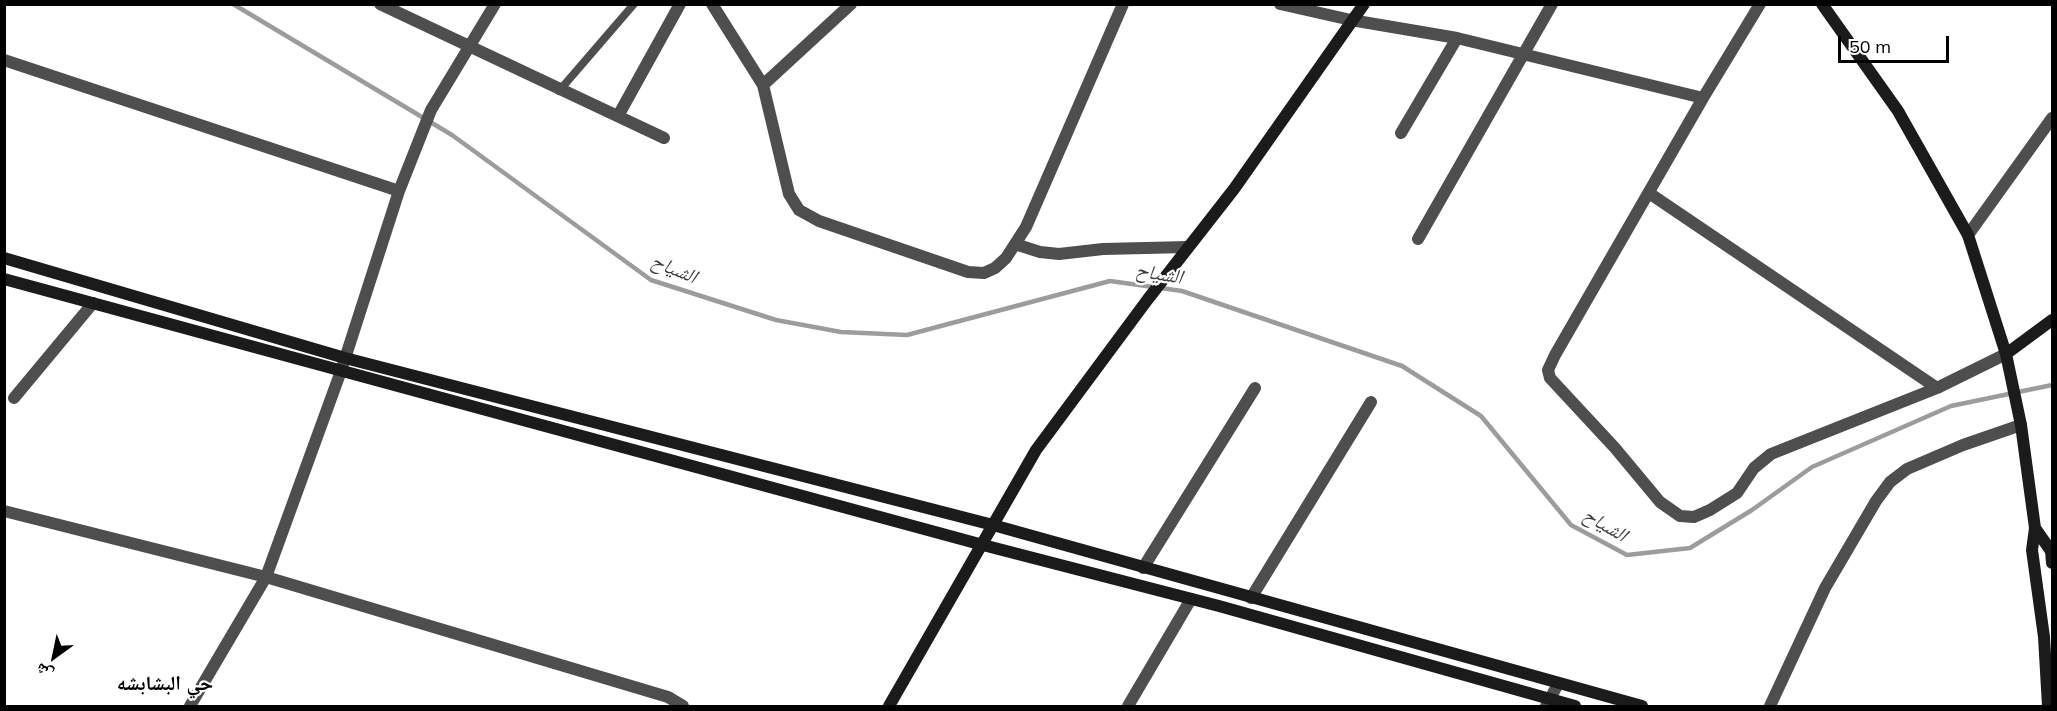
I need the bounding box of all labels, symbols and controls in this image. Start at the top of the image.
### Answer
scale bar [1841,24,1952,62]
text: 50 m [1849,35,1891,58]
water label: الشياح [648,249,700,289]
water label: الشياح [1134,258,1184,290]
water label: الشياح [1579,503,1631,547]
north arrow [24,627,84,687]
text: ش [32,659,57,685]
district label: حي البشابشه [117,672,213,696]

